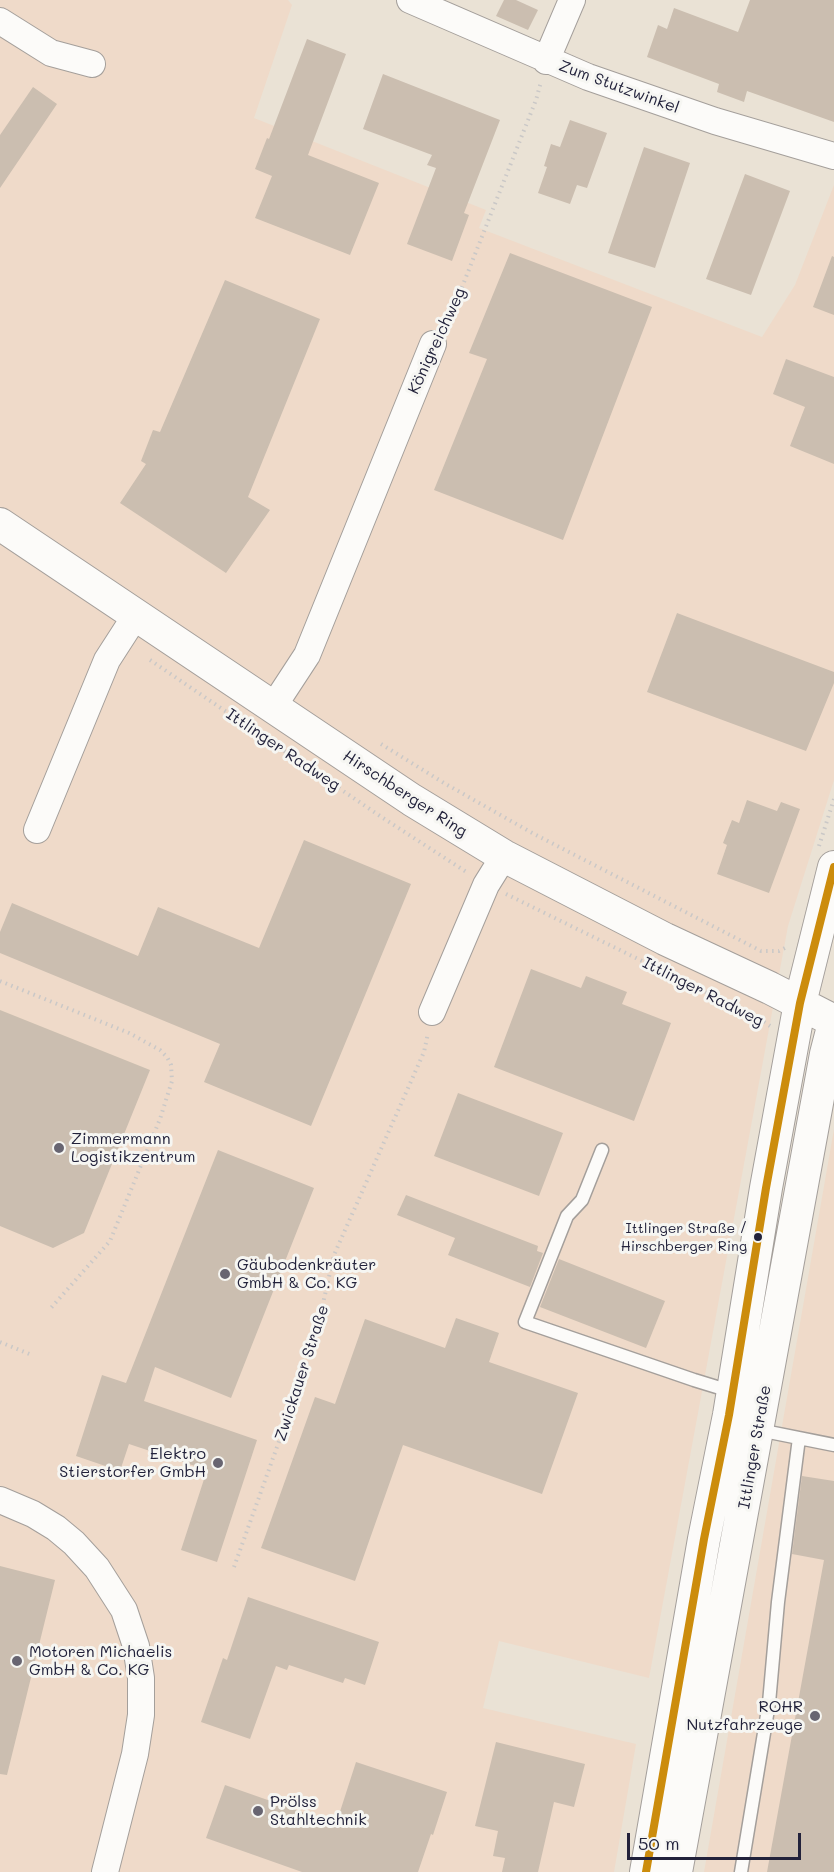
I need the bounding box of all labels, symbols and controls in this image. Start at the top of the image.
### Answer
street label: Zum Stutzwinkel [556,56,682,118]
street label: Königreichweg [404,285,470,397]
street label: Ittlinger Radweg [222,705,344,795]
street label: Hirschberger Ring [339,747,471,841]
street label: Ittlinger Radweg [639,953,767,1031]
place label: Zimmermann Logistikzentrum [71,1129,196,1167]
marker: Zimmermann Logistikzentrum [52,1141,66,1155]
place label: Ittlinger Straße / Hirschberger Ring [621,1221,747,1254]
marker: Ittlinger Straße / Hirschberger Ring [752,1231,764,1243]
place label: Gäubodenkräuter GmbH & Co. KG [237,1255,376,1293]
marker: Gäubodenkräuter GmbH & Co. KG [218,1267,232,1281]
street label: Zwickauer Straße [271,1303,333,1443]
street label: Ittlinger Straße [735,1384,775,1510]
place label: Elektro Stierstorfer GmbH [59,1444,206,1482]
marker: Elektro Stierstorfer GmbH [211,1456,225,1470]
place label: Motoren Michaelis GmbH & Co. KG [29,1642,172,1680]
marker: Motoren Michaelis GmbH & Co. KG [10,1654,24,1668]
place label: ROHR Nutzfahrzeuge [687,1697,803,1735]
marker: ROHR Nutzfahrzeuge [808,1709,822,1723]
place label: Prölss Stahltechnik [270,1792,367,1830]
marker: Prölss Stahltechnik [251,1804,265,1818]
scale bar [630,1821,804,1859]
text: 50 m [638,1831,680,1855]

